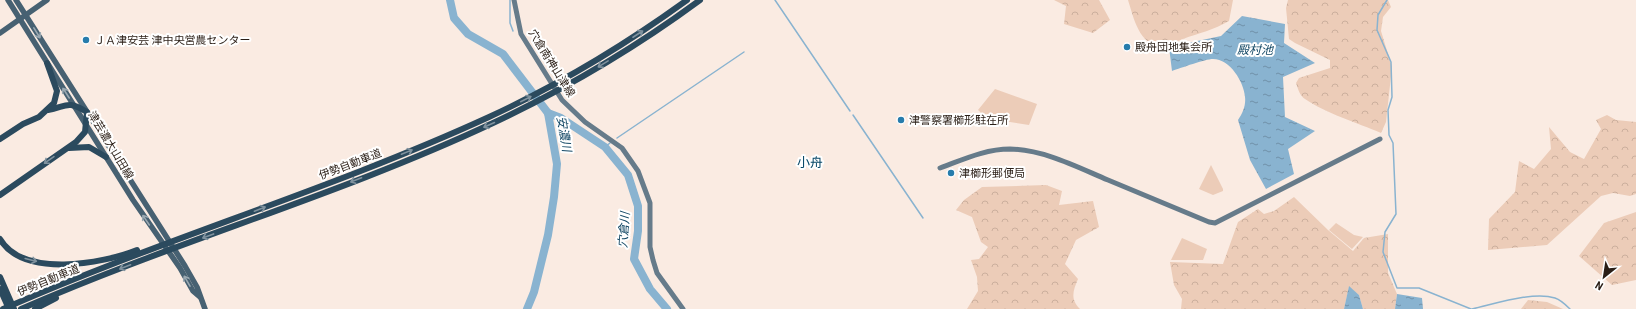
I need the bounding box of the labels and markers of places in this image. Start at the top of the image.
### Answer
place label: ＪＡ津安芸 津中央営農センター [94,34,251,47]
marker: ＪＡ津安芸 津中央営農センター [81,35,91,45]
place label: 殿舟団地集会所 [1135,41,1213,54]
marker: 殿舟団地集会所 [1122,42,1132,52]
place label: 津警察署櫛形駐在所 [909,114,1009,127]
marker: 津警察署櫛形駐在所 [896,115,906,125]
place label: 津櫛形郵便局 [959,167,1025,180]
marker: 津櫛形郵便局 [946,168,956,178]

